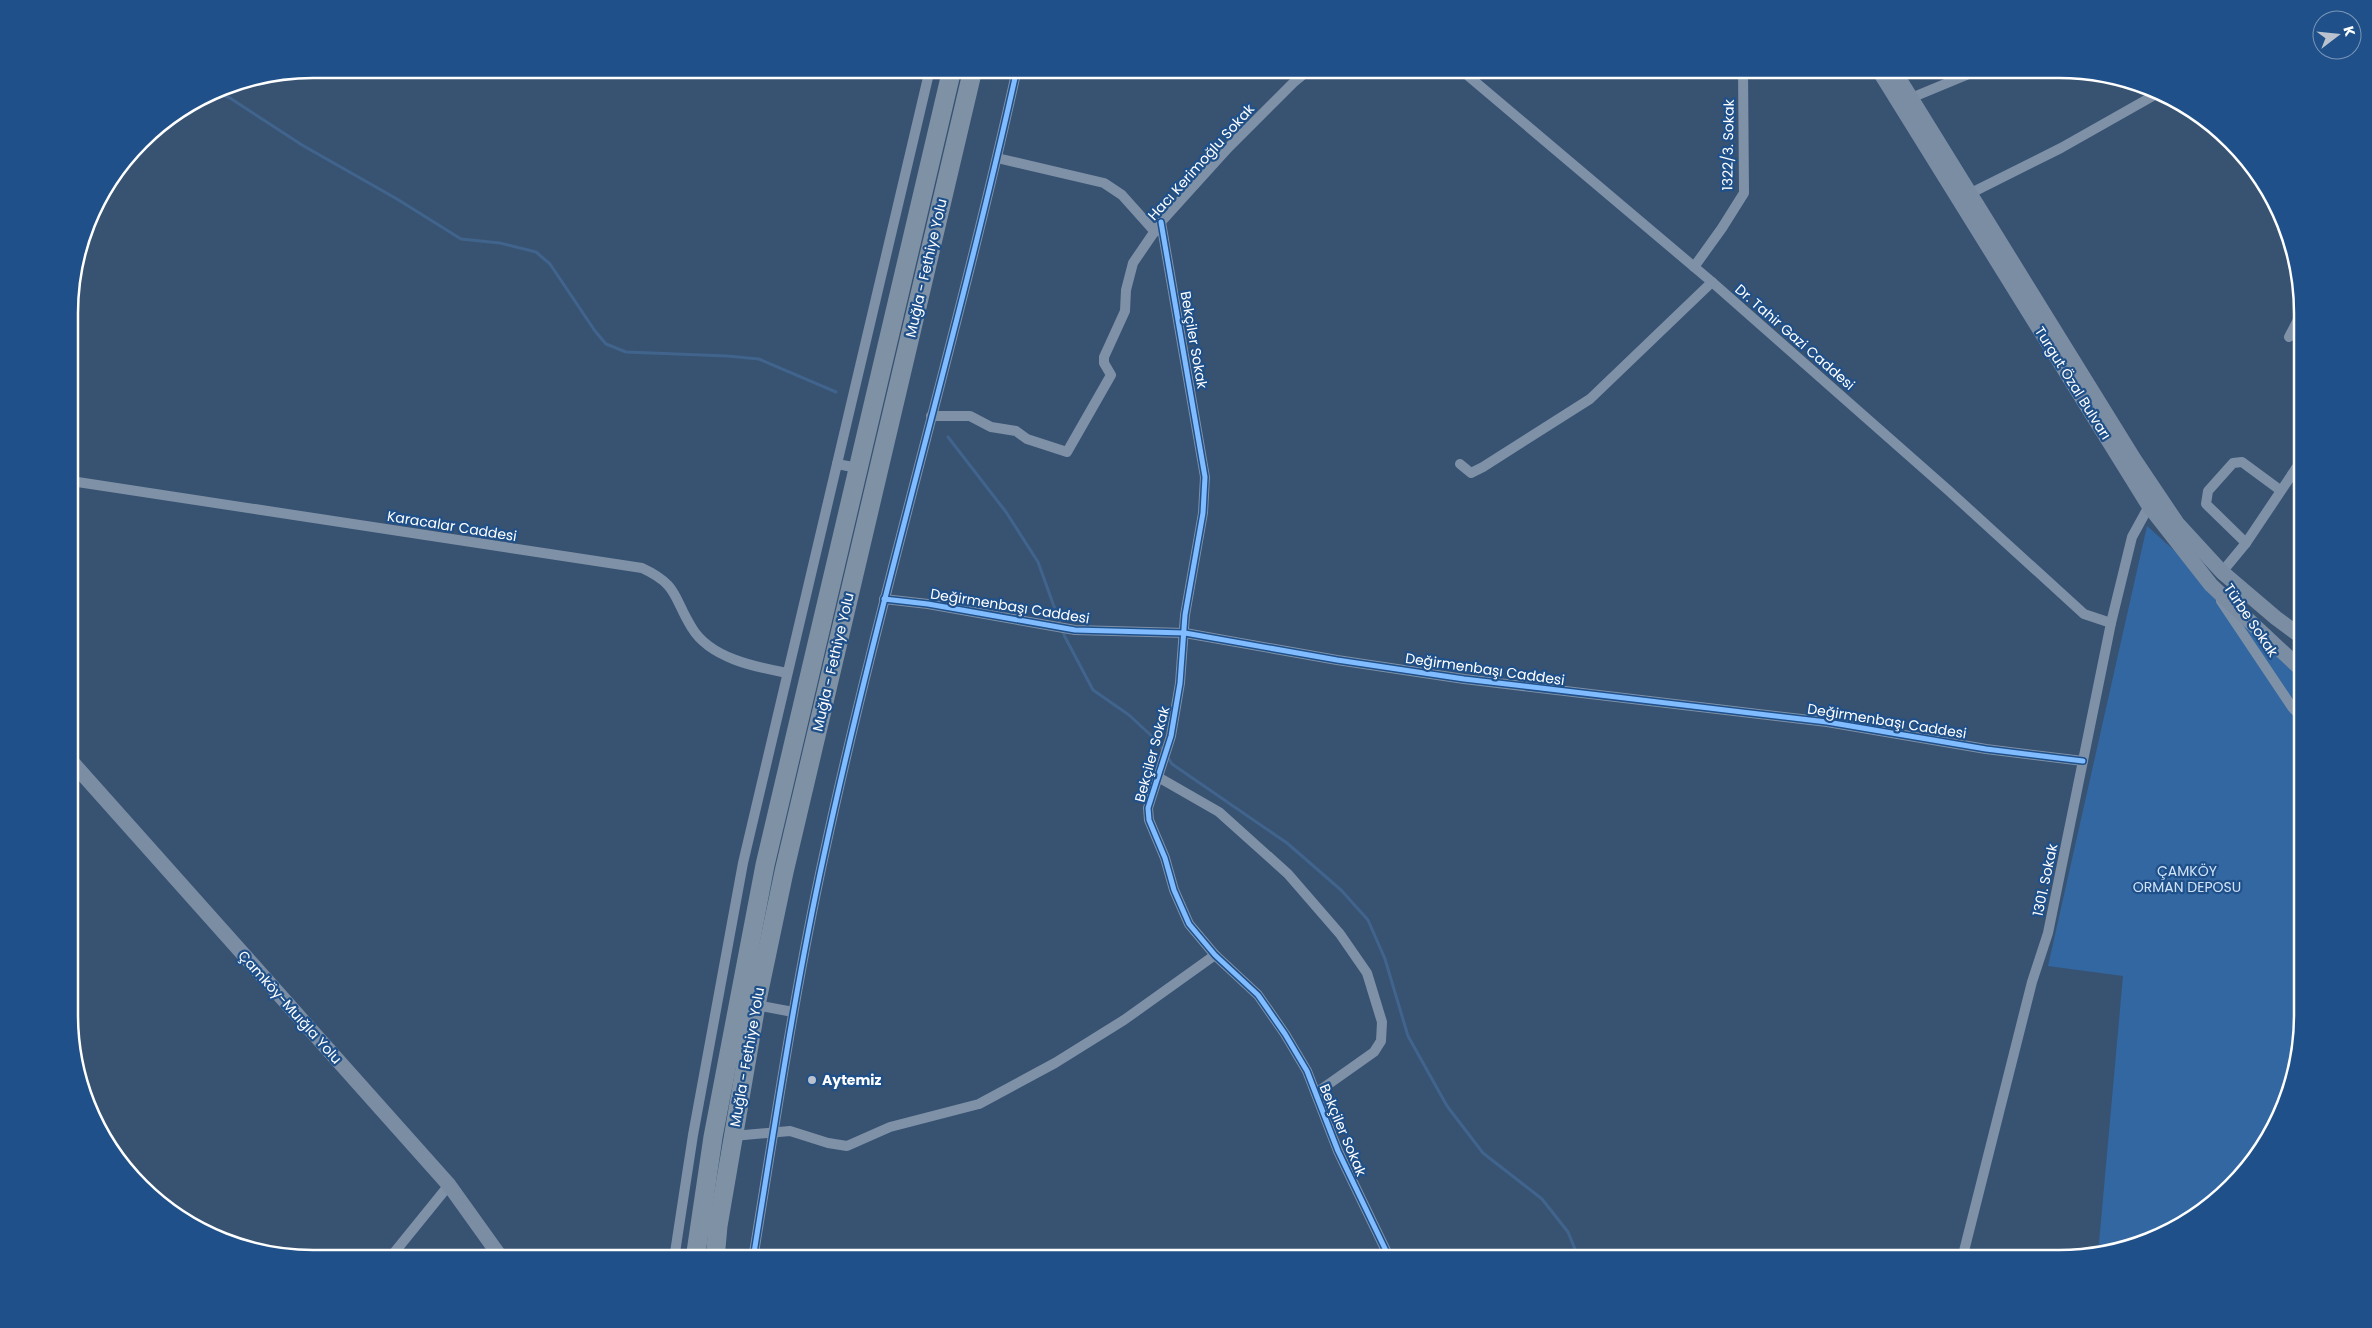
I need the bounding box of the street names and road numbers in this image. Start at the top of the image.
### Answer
street label: 1322/3. Sokak [1717,98,1739,191]
street label: Hacı Kerimoğlu Sokak [1143,99,1259,225]
street label: Muğla - Fethiye Yolu [900,197,952,339]
street label: Dr. Tahir Gazi Caddesi [1731,279,1859,395]
street label: Bekçiler Sokak [1176,290,1213,391]
street label: Turgut Özal Bulvarı [2030,323,2116,443]
street label: Karacalar Caddesi [386,506,518,546]
street label: Türbe Sokak [2219,579,2283,661]
street label: Değirmenbaşı Caddesi [929,584,1091,628]
street label: Muğla - Fethiye Yolu [807,591,859,733]
street label: Değirmenbaşı Caddesi [1404,648,1566,690]
street label: Değirmenbaşı Caddesi [1806,699,1968,743]
street label: Bekçiler Sokak [1130,703,1175,804]
street label: 1301. Sokak [2028,841,2063,918]
street label: Çamköy-Muığla Yolu [234,946,346,1068]
street label: Muğla - Fethiye Yolu [725,986,769,1128]
street label: Bekçiler Sokak [1315,1081,1372,1180]

